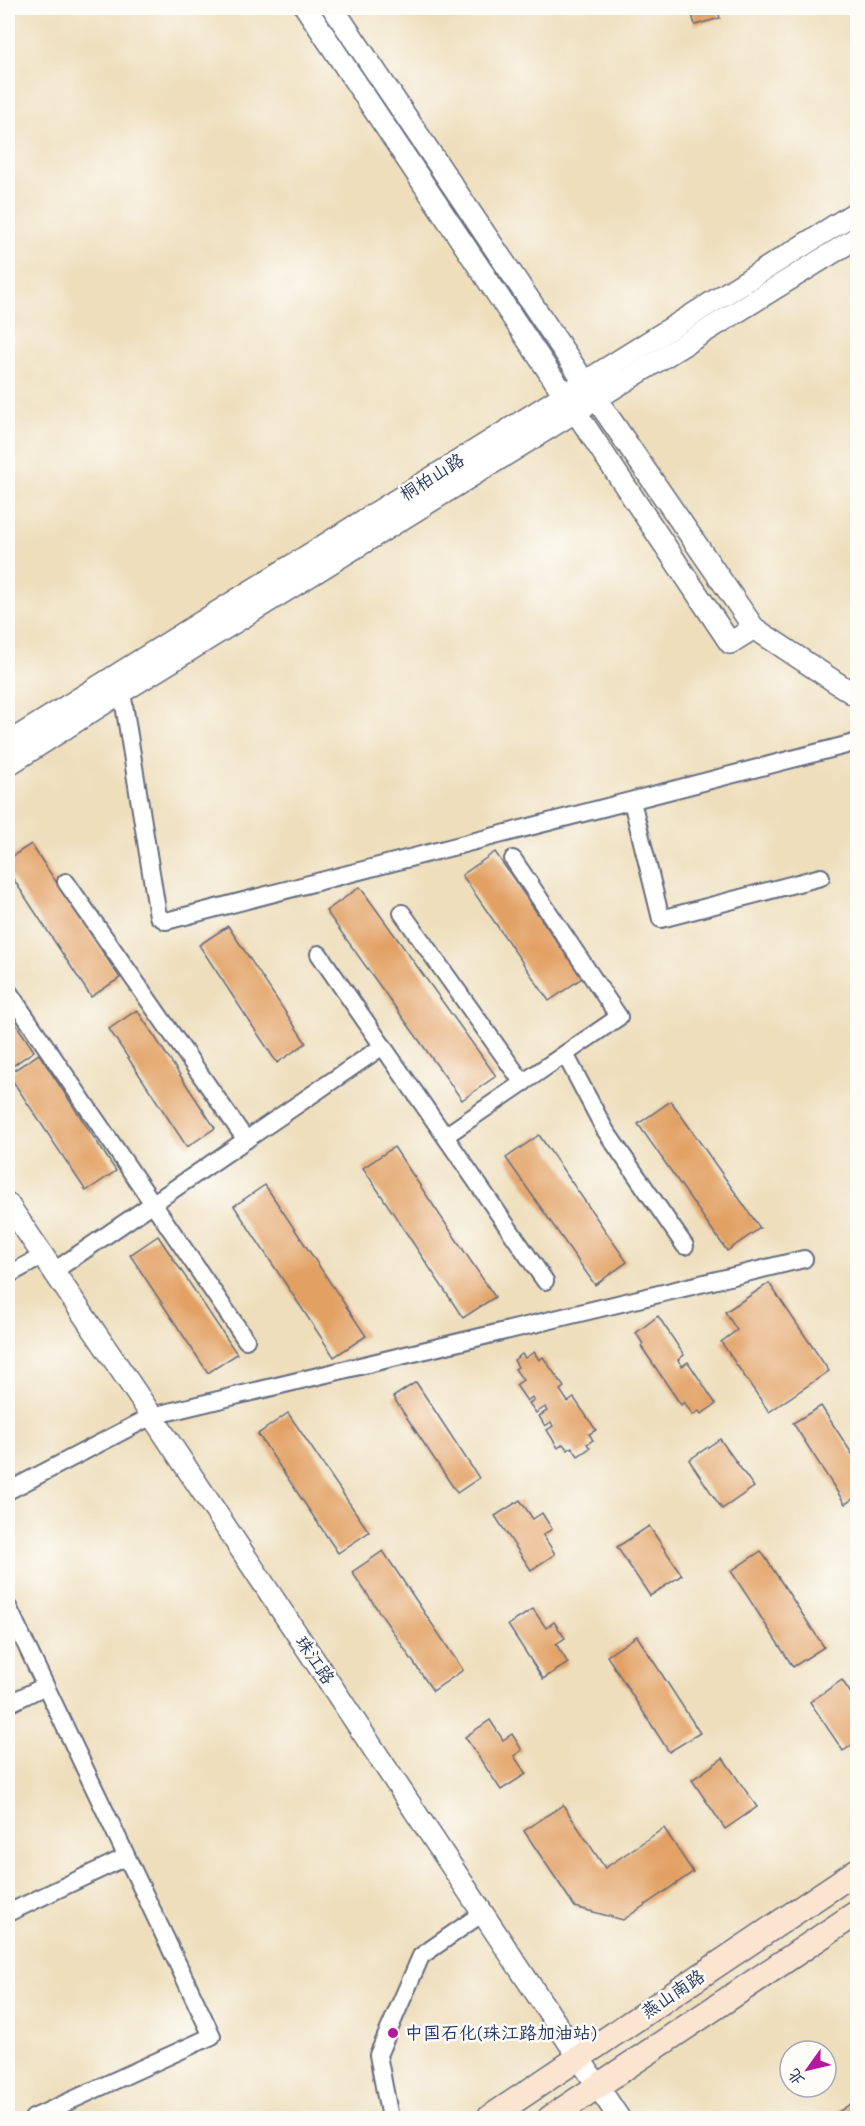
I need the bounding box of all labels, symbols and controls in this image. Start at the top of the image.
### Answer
street label: 桐柏山路 [395,447,468,505]
street label: 珠江路 [291,1630,341,1689]
street label: 燕山南路 [636,1963,709,2023]
place label: 中国石化(珠江路加油站) [405,2020,597,2044]
marker: 中国石化(珠江路加油站) [386,2026,400,2040]
north arrow [778,2039,838,2099]
text: 北 [782,2065,808,2090]

